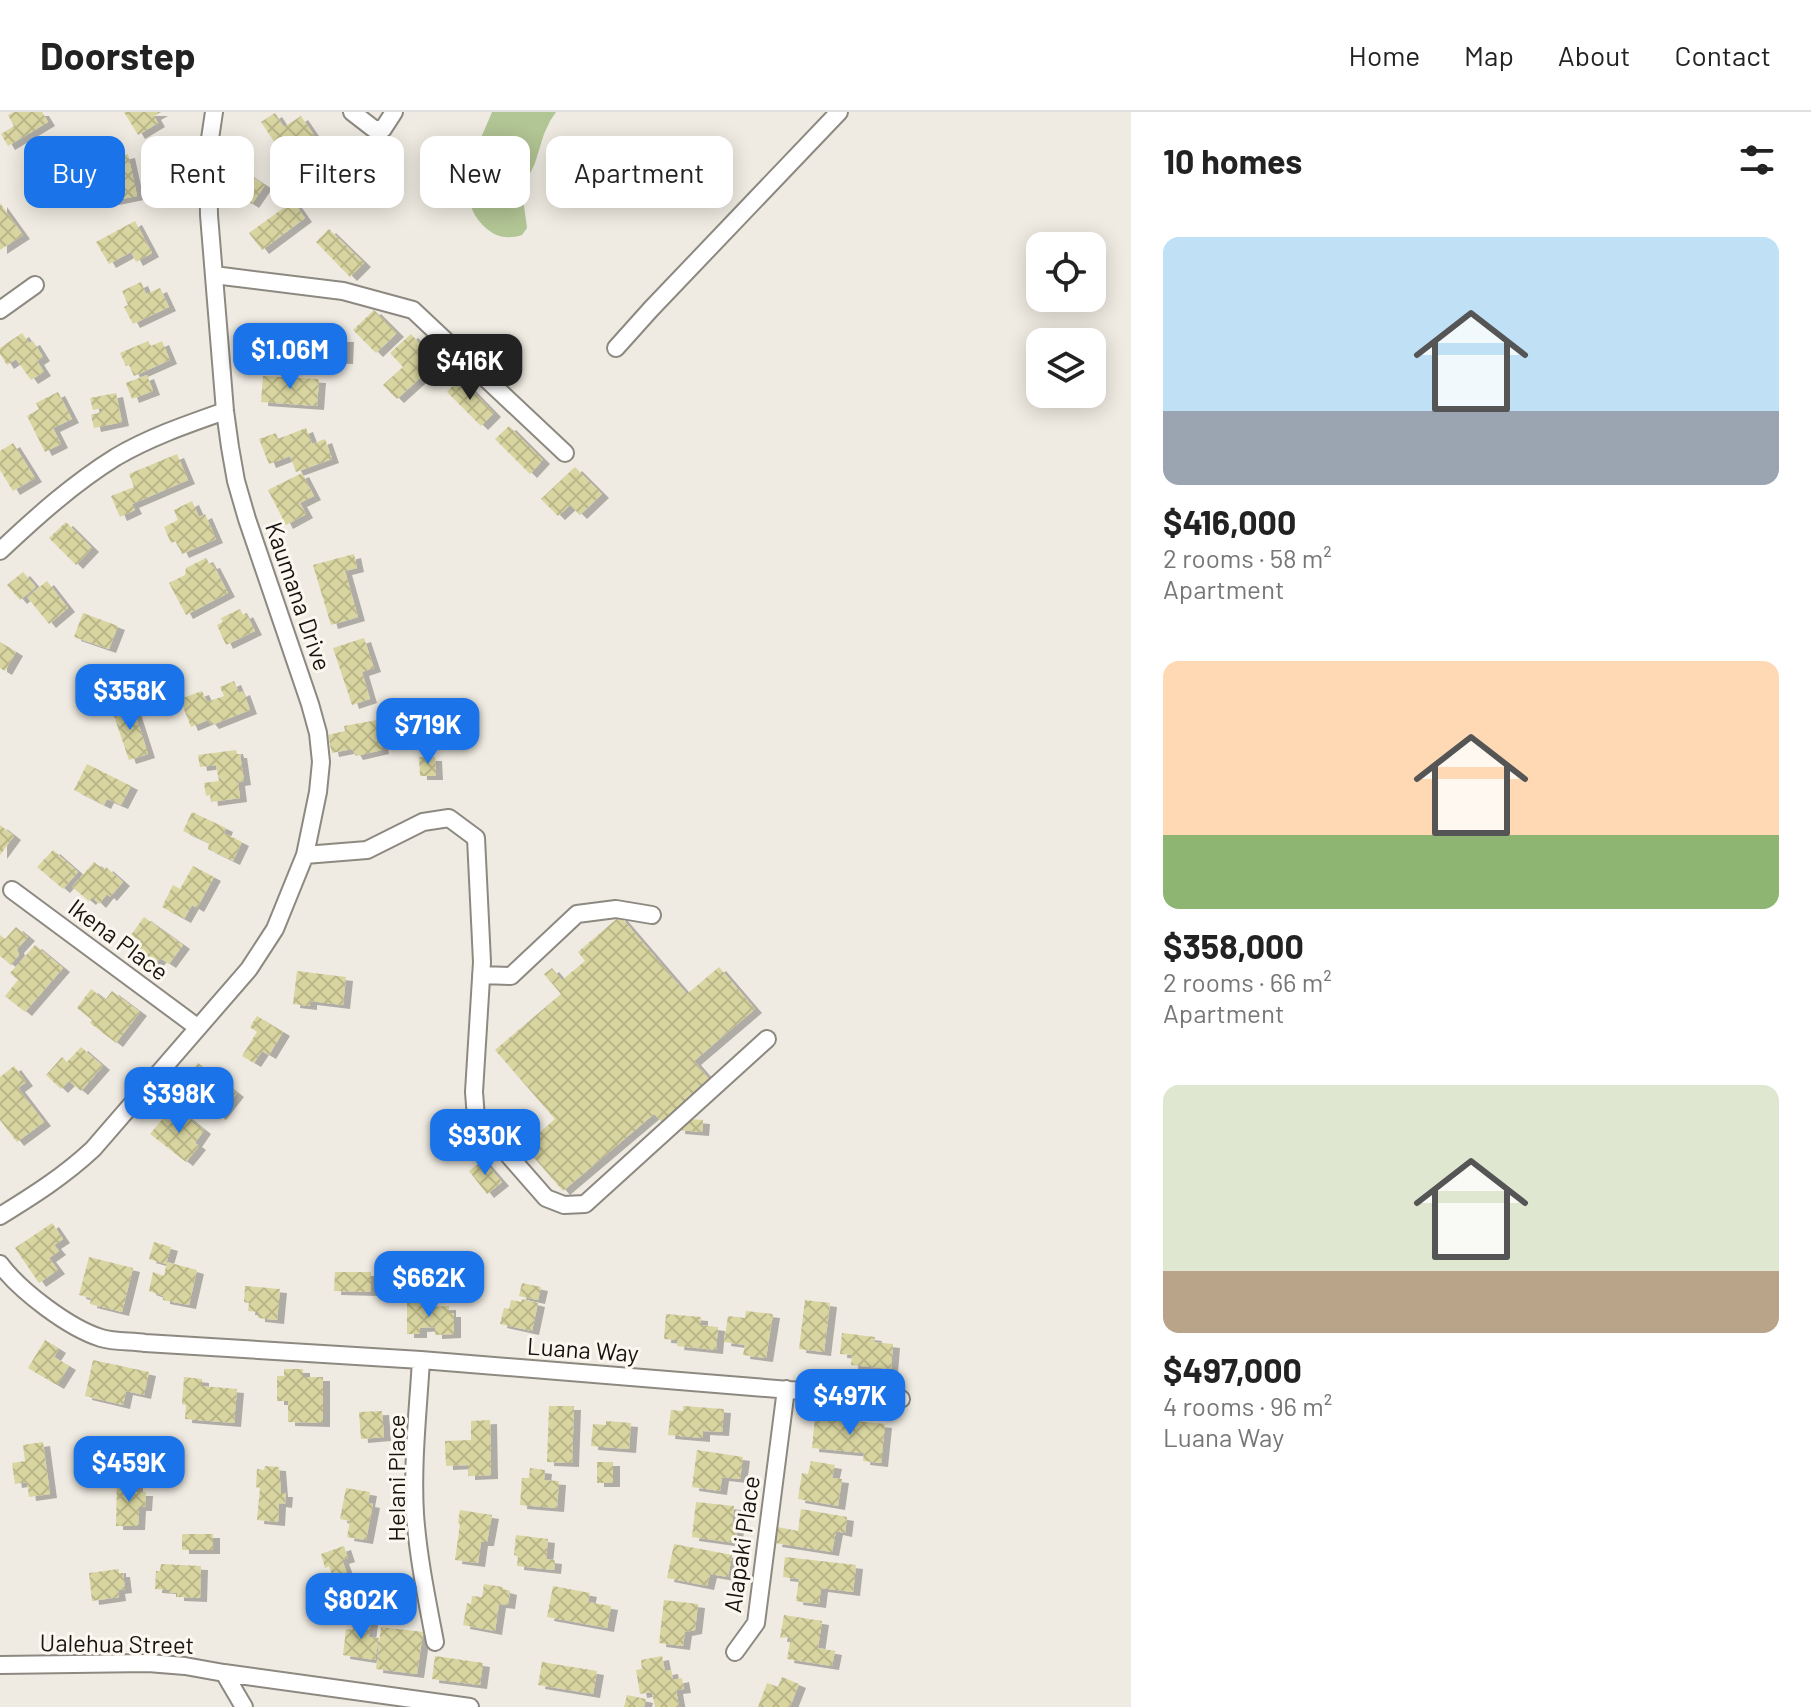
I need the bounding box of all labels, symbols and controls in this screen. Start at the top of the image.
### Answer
text: Doorstep [40,32,196,78]
text: Home [1349,38,1420,72]
text: Map [1464,38,1514,72]
text: About [1558,38,1630,72]
text: Contact [1674,38,1771,72]
chip: Buy [24,136,125,208]
chip: Rent [141,136,254,208]
chip: Filters [270,136,404,208]
chip: New [420,136,530,208]
chip: Apartment [546,136,733,208]
icon: filters [1735,138,1779,182]
text: 10 homes [1163,140,1302,181]
map controls [1026,232,1106,408]
button: locate [1026,232,1106,312]
icon: home [1399,289,1543,433]
pin: $1.06M [225,323,355,391]
button: layers [1026,328,1106,408]
text: $1.06M [251,333,329,364]
pin: $416K [414,334,526,402]
text: $416K [436,344,504,375]
text: $416,000 [1163,501,1296,542]
street label: Kaumana Drive [260,518,338,674]
text: 2 rooms · 58 m² [1163,542,1332,573]
text: Apartment [1163,573,1284,604]
pin: $358K [74,664,186,732]
text: $358K [93,674,167,705]
pin: $719K [372,698,484,766]
text: $719K [394,708,462,739]
icon: home [1399,713,1543,857]
street label: Ikena Place [63,892,175,986]
text: $358,000 [1163,925,1304,966]
text: 2 rooms · 66 m² [1163,966,1332,997]
text: Apartment [1163,997,1284,1028]
pin: $398K [123,1067,235,1135]
text: $398K [142,1077,216,1108]
pin: $930K [429,1109,541,1177]
text: $930K [448,1119,522,1150]
icon: home [1399,1137,1543,1281]
pin: $662K [373,1251,485,1319]
text: $662K [392,1261,466,1292]
street label: Luana Way [526,1331,640,1367]
text: $497,000 [1163,1349,1302,1390]
pin: $497K [794,1369,906,1437]
text: $497K [813,1379,887,1410]
text: 4 rooms · 96 m² [1163,1390,1332,1421]
street label: Helani Place [381,1414,410,1542]
text: Luana Way [1163,1421,1284,1452]
pin: $459K [73,1436,185,1504]
text: $459K [92,1446,166,1477]
street label: Alapaki Place [717,1474,765,1614]
pin: $802K [305,1573,417,1641]
text: $802K [324,1583,398,1614]
street label: Ualehua Street [40,1627,194,1659]

